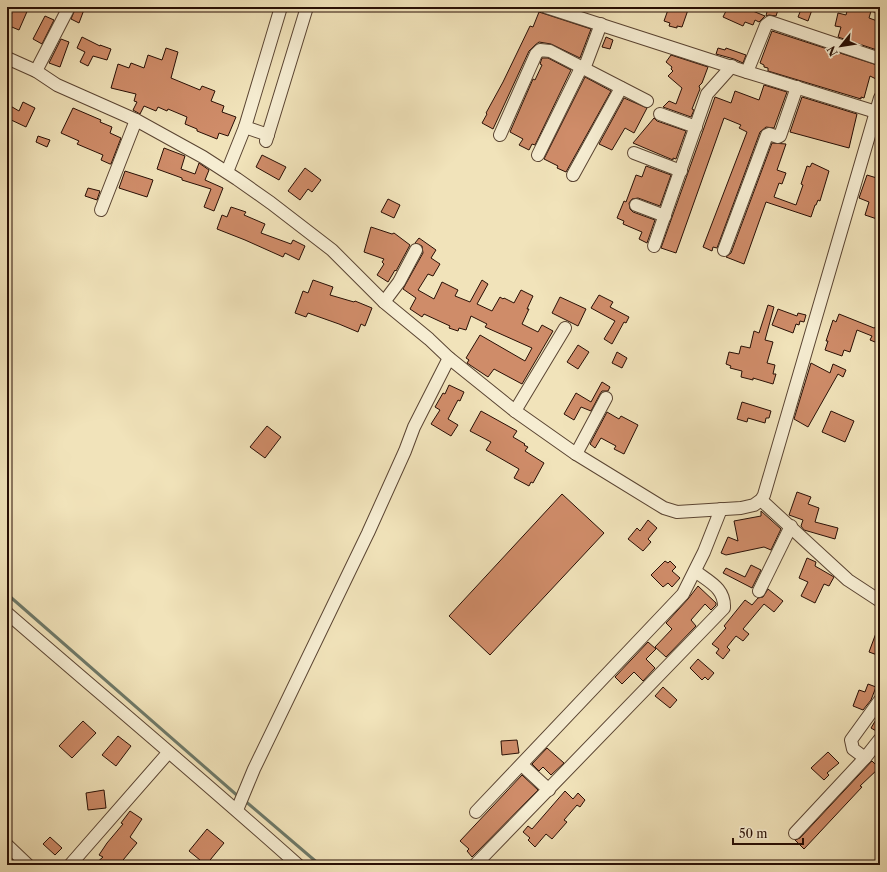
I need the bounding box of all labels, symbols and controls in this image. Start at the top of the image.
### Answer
north arrow [821,26,861,66]
text: N [824,43,841,59]
scale bar [733,820,803,846]
text: 50 m [739,826,768,841]

